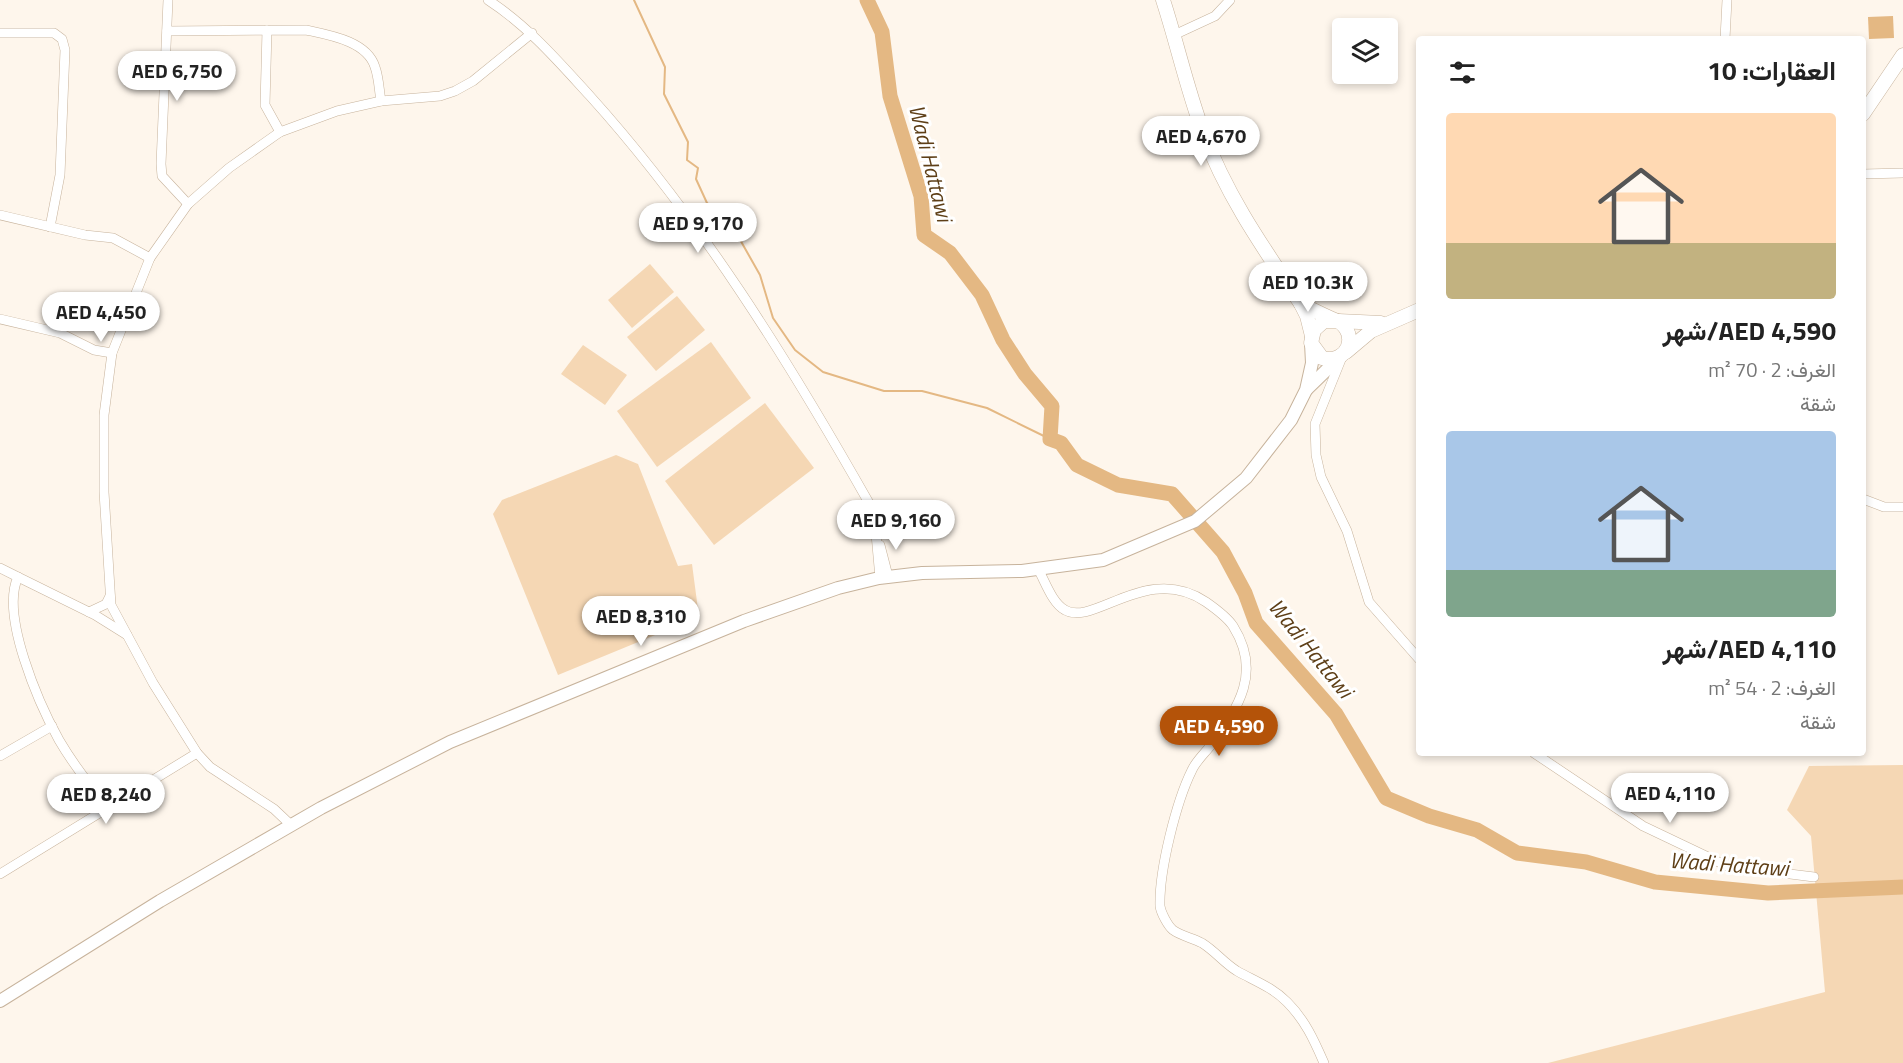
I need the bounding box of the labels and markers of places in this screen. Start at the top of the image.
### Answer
pin: AED 6,750 [108,51,246,102]
pin: AED 4,670 [1132,116,1270,167]
pin: AED 9,170 [629,203,767,254]
pin: AED 10.3K [1239,262,1377,313]
pin: AED 4,450 [32,292,170,343]
pin: AED 9,160 [827,500,965,551]
pin: AED 8,310 [572,596,710,647]
pin: AED 4,590 [1150,706,1288,757]
pin: AED 4,110 [1601,773,1739,824]
pin: AED 8,240 [37,774,175,825]

